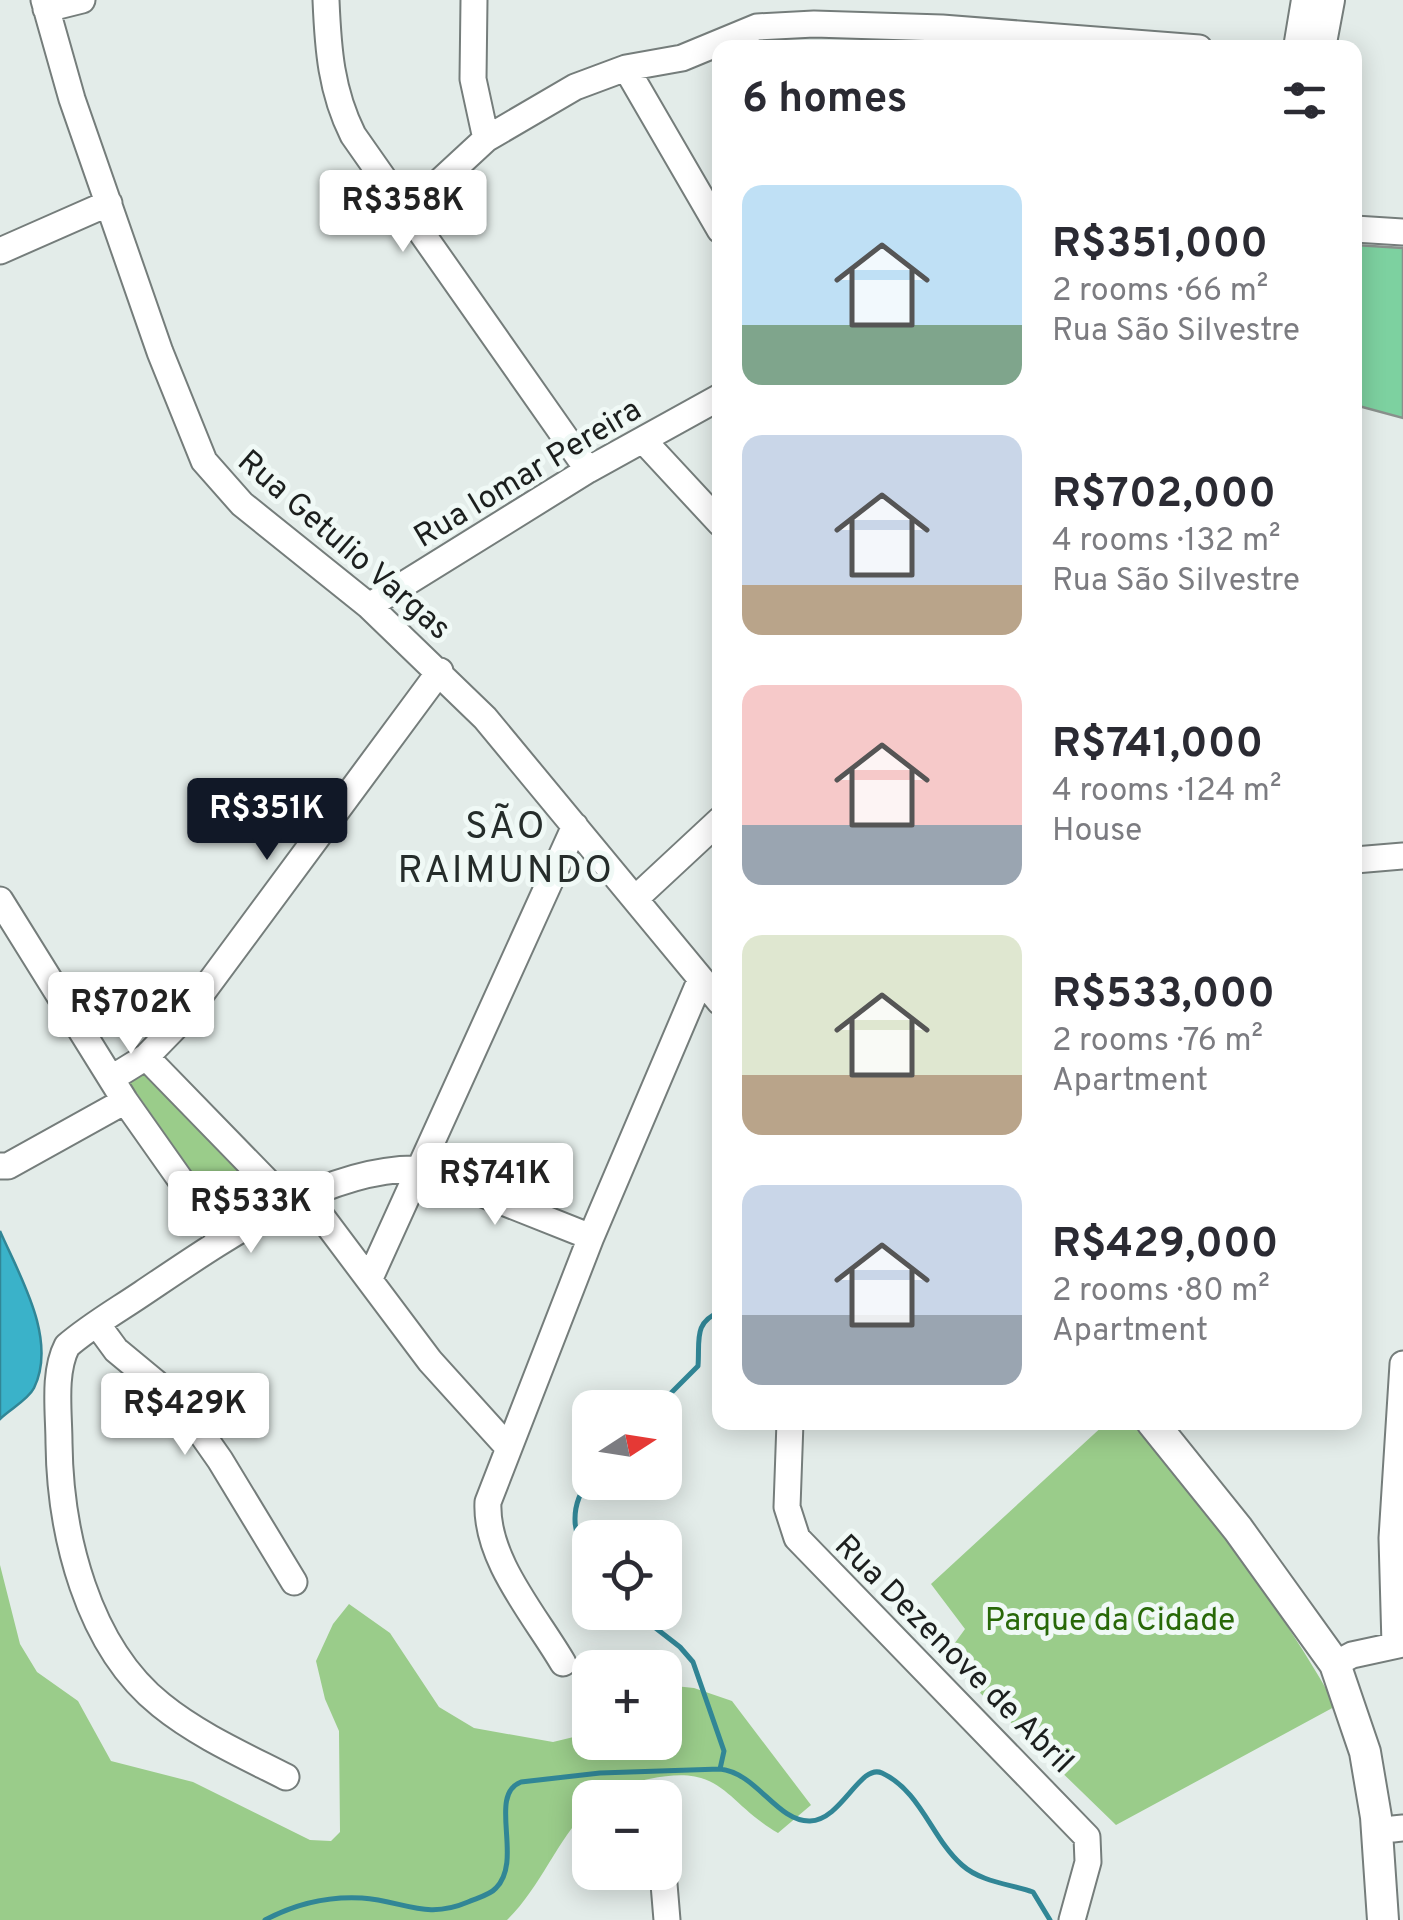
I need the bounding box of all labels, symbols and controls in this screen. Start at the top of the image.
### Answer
icon: filters [1277,73,1332,128]
text: 6 homes [742,74,907,127]
pin: R$358K [322,170,484,255]
text: R$358K [342,182,464,222]
text: R$351,000 [1052,219,1268,272]
icon: home [822,225,942,345]
text: 2 rooms · 66 m² [1052,272,1268,312]
text: Rua São Silvestre [1052,312,1300,352]
street label: Rua Iomar Pereira [408,391,649,558]
street label: Rua Getulio Vargas [228,443,458,650]
text: R$702,000 [1052,469,1276,522]
icon: home [822,475,942,595]
text: 4 rooms · 132 m² [1052,522,1281,562]
text: Rua São Silvestre [1052,562,1300,602]
text: R$741,000 [1052,719,1263,772]
icon: home [822,725,942,845]
text: 4 rooms · 124 m² [1052,772,1282,812]
pin: R$351K [186,778,348,863]
text: R$351K [209,790,325,830]
district label: SÃO RAIMUNDO [397,803,615,897]
text: House [1052,812,1142,852]
text: R$533,000 [1052,969,1275,1022]
pin: R$702K [50,972,212,1057]
icon: home [822,975,942,1095]
text: R$702K [70,984,192,1024]
text: 2 rooms · 76 m² [1052,1022,1263,1062]
text: Apartment [1052,1062,1208,1102]
pin: R$741K [414,1143,576,1228]
text: R$741K [439,1155,551,1195]
pin: R$533K [170,1171,332,1256]
text: R$533K [190,1183,312,1223]
text: R$429,000 [1052,1219,1278,1272]
icon: home [822,1225,942,1345]
text: 2 rooms · 80 m² [1052,1272,1270,1312]
text: Apartment [1052,1312,1208,1352]
pin: R$429K [104,1373,266,1458]
text: R$429K [123,1385,247,1425]
north arrow [572,1390,682,1500]
map controls [572,1390,682,1890]
button: locate [572,1520,682,1630]
street label: Rua Dezenove de Abril [825,1527,1081,1783]
park label: Parque da Cidade [985,1602,1235,1642]
button: + [572,1650,682,1760]
button: − [572,1780,682,1890]

